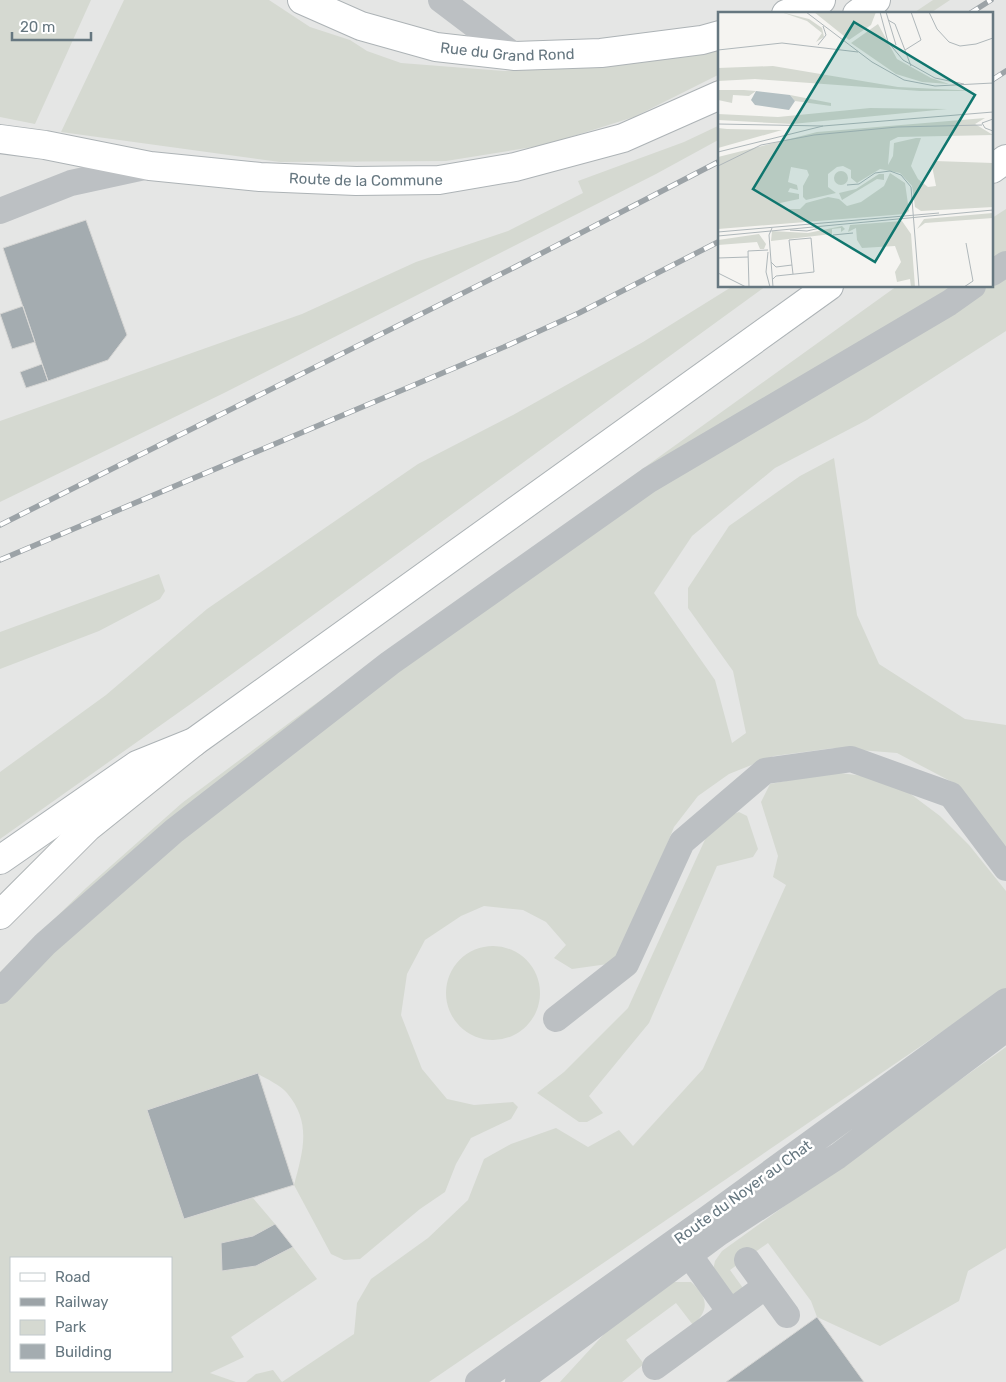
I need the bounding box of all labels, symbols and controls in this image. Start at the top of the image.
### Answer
scale bar [12,10,91,42]
inset map [718,12,994,288]
text: 20 m [20,18,55,36]
street label: Rue du Grand Rond [439,39,575,65]
street label: Route de la Commune [289,169,443,190]
street label: Route du Noyer au Chat [671,1136,815,1248]
legend [10,1257,172,1372]
text: Road [55,1268,91,1286]
text: Railway [55,1293,109,1311]
text: Park [55,1318,86,1336]
text: Building [55,1343,112,1361]

